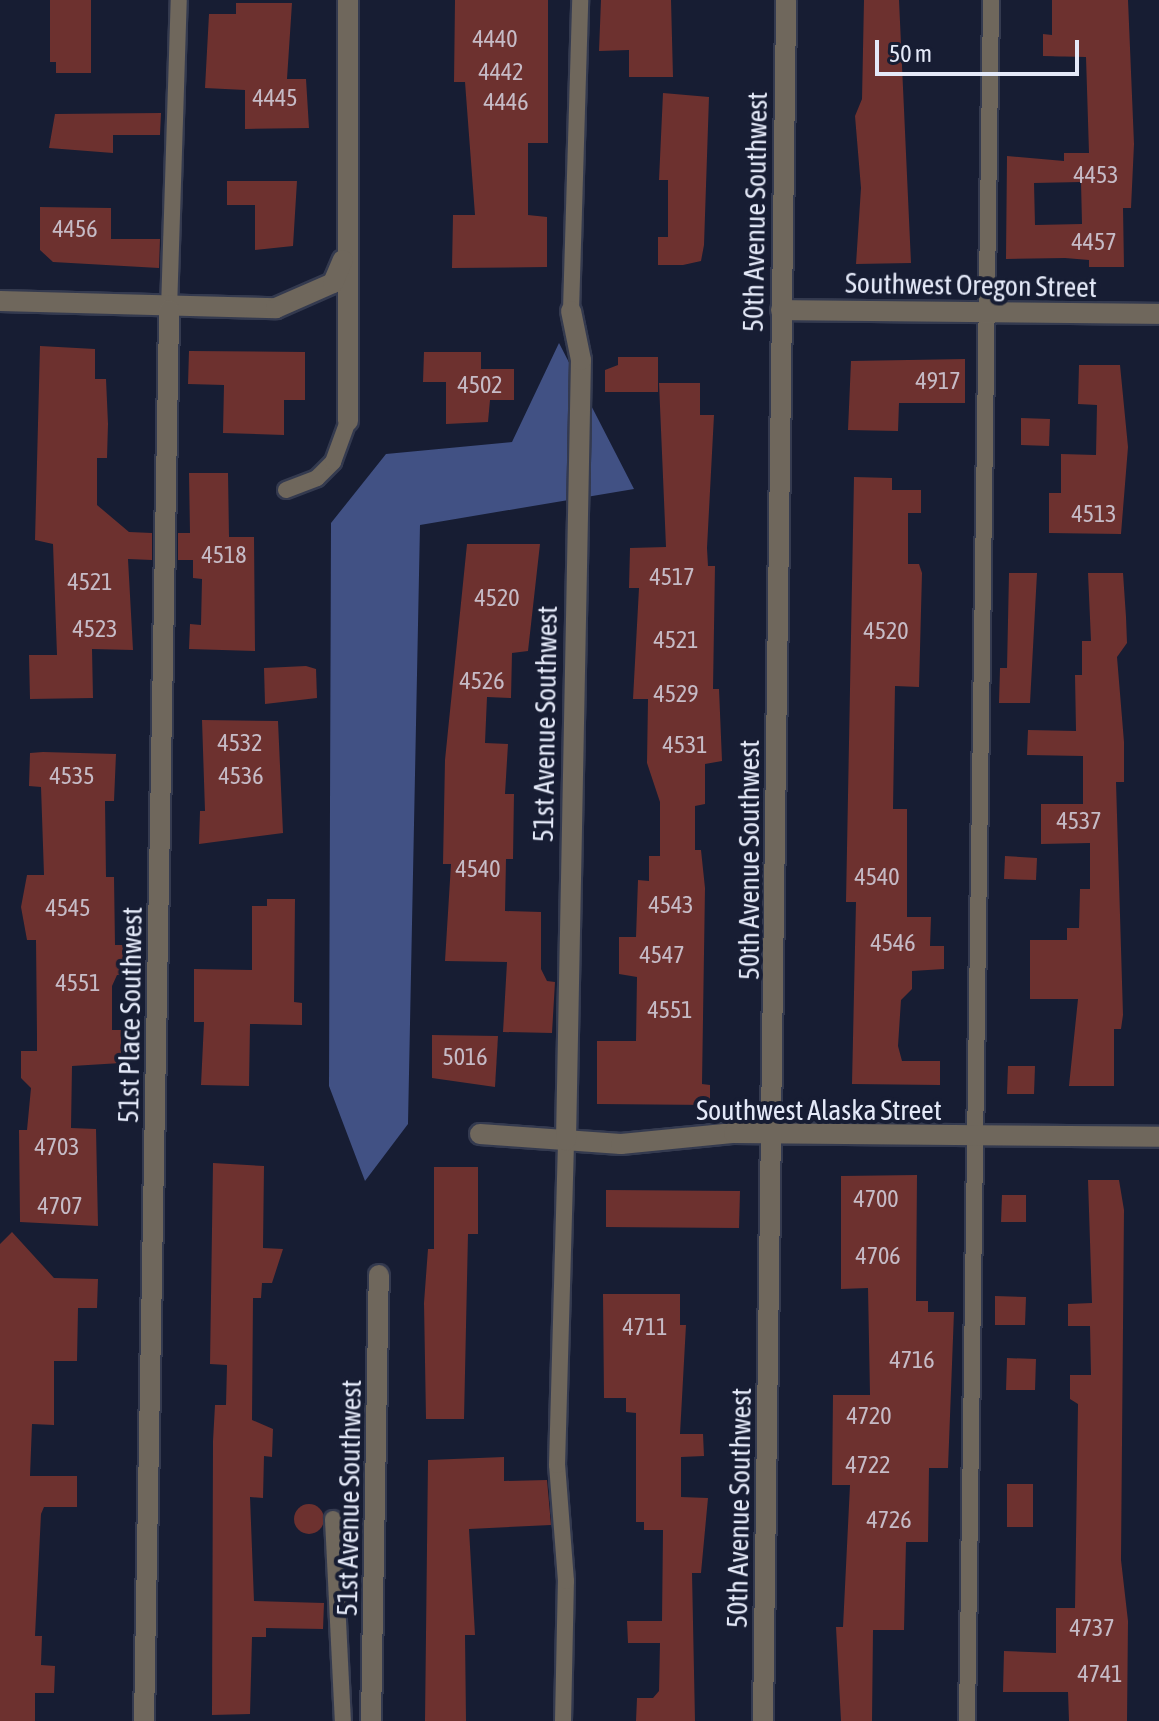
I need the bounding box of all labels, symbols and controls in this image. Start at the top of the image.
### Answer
scale bar [879,24,1083,74]
house number: 4440 [472,25,518,53]
text: 50 m [889,40,932,67]
house number: 4442 [478,58,524,86]
house number: 4445 [252,84,298,112]
house number: 4446 [483,88,529,116]
street label: 50th Avenue Southwest [736,92,774,332]
house number: 4453 [1073,161,1119,189]
house number: 4456 [52,215,98,243]
house number: 4457 [1071,228,1117,256]
street label: Southwest Oregon Street [845,266,1097,304]
house number: 4917 [915,367,961,395]
house number: 4502 [457,371,503,399]
house number: 4513 [1071,500,1117,528]
house number: 4518 [201,541,247,569]
house number: 4517 [649,563,695,591]
house number: 4521 [67,568,113,596]
house number: 4520 [474,584,520,612]
street label: 51st Avenue Southwest [526,605,564,843]
house number: 4523 [72,615,118,643]
house number: 4520 [863,617,909,645]
house number: 4521 [653,626,699,654]
house number: 4526 [459,667,505,695]
house number: 4529 [653,680,699,708]
house number: 4532 [217,729,263,757]
house number: 4531 [662,731,708,759]
street label: 50th Avenue Southwest [732,740,766,980]
house number: 4535 [49,762,95,790]
house number: 4536 [218,762,264,790]
house number: 4537 [1056,807,1102,835]
house number: 4540 [455,855,501,883]
house number: 4540 [854,863,900,891]
house number: 4543 [648,891,694,919]
house number: 4545 [45,894,91,922]
street label: 51st Place Southwest [111,907,149,1123]
house number: 4546 [870,929,916,957]
house number: 4547 [639,941,685,969]
house number: 4551 [55,969,101,997]
house number: 4551 [647,996,693,1024]
house number: 5016 [442,1043,488,1071]
street label: Southwest Alaska Street [696,1093,942,1127]
house number: 4703 [34,1133,80,1161]
house number: 4700 [853,1185,899,1213]
house number: 4707 [37,1192,83,1220]
house number: 4706 [855,1242,901,1270]
house number: 4711 [622,1313,668,1341]
house number: 4716 [889,1346,935,1374]
street label: 51st Avenue Southwest [330,1379,368,1617]
street label: 50th Avenue Southwest [720,1388,758,1628]
house number: 4720 [846,1402,892,1430]
house number: 4722 [845,1451,891,1479]
house number: 4726 [866,1506,912,1534]
house number: 4737 [1069,1614,1115,1642]
house number: 4741 [1077,1660,1123,1688]

